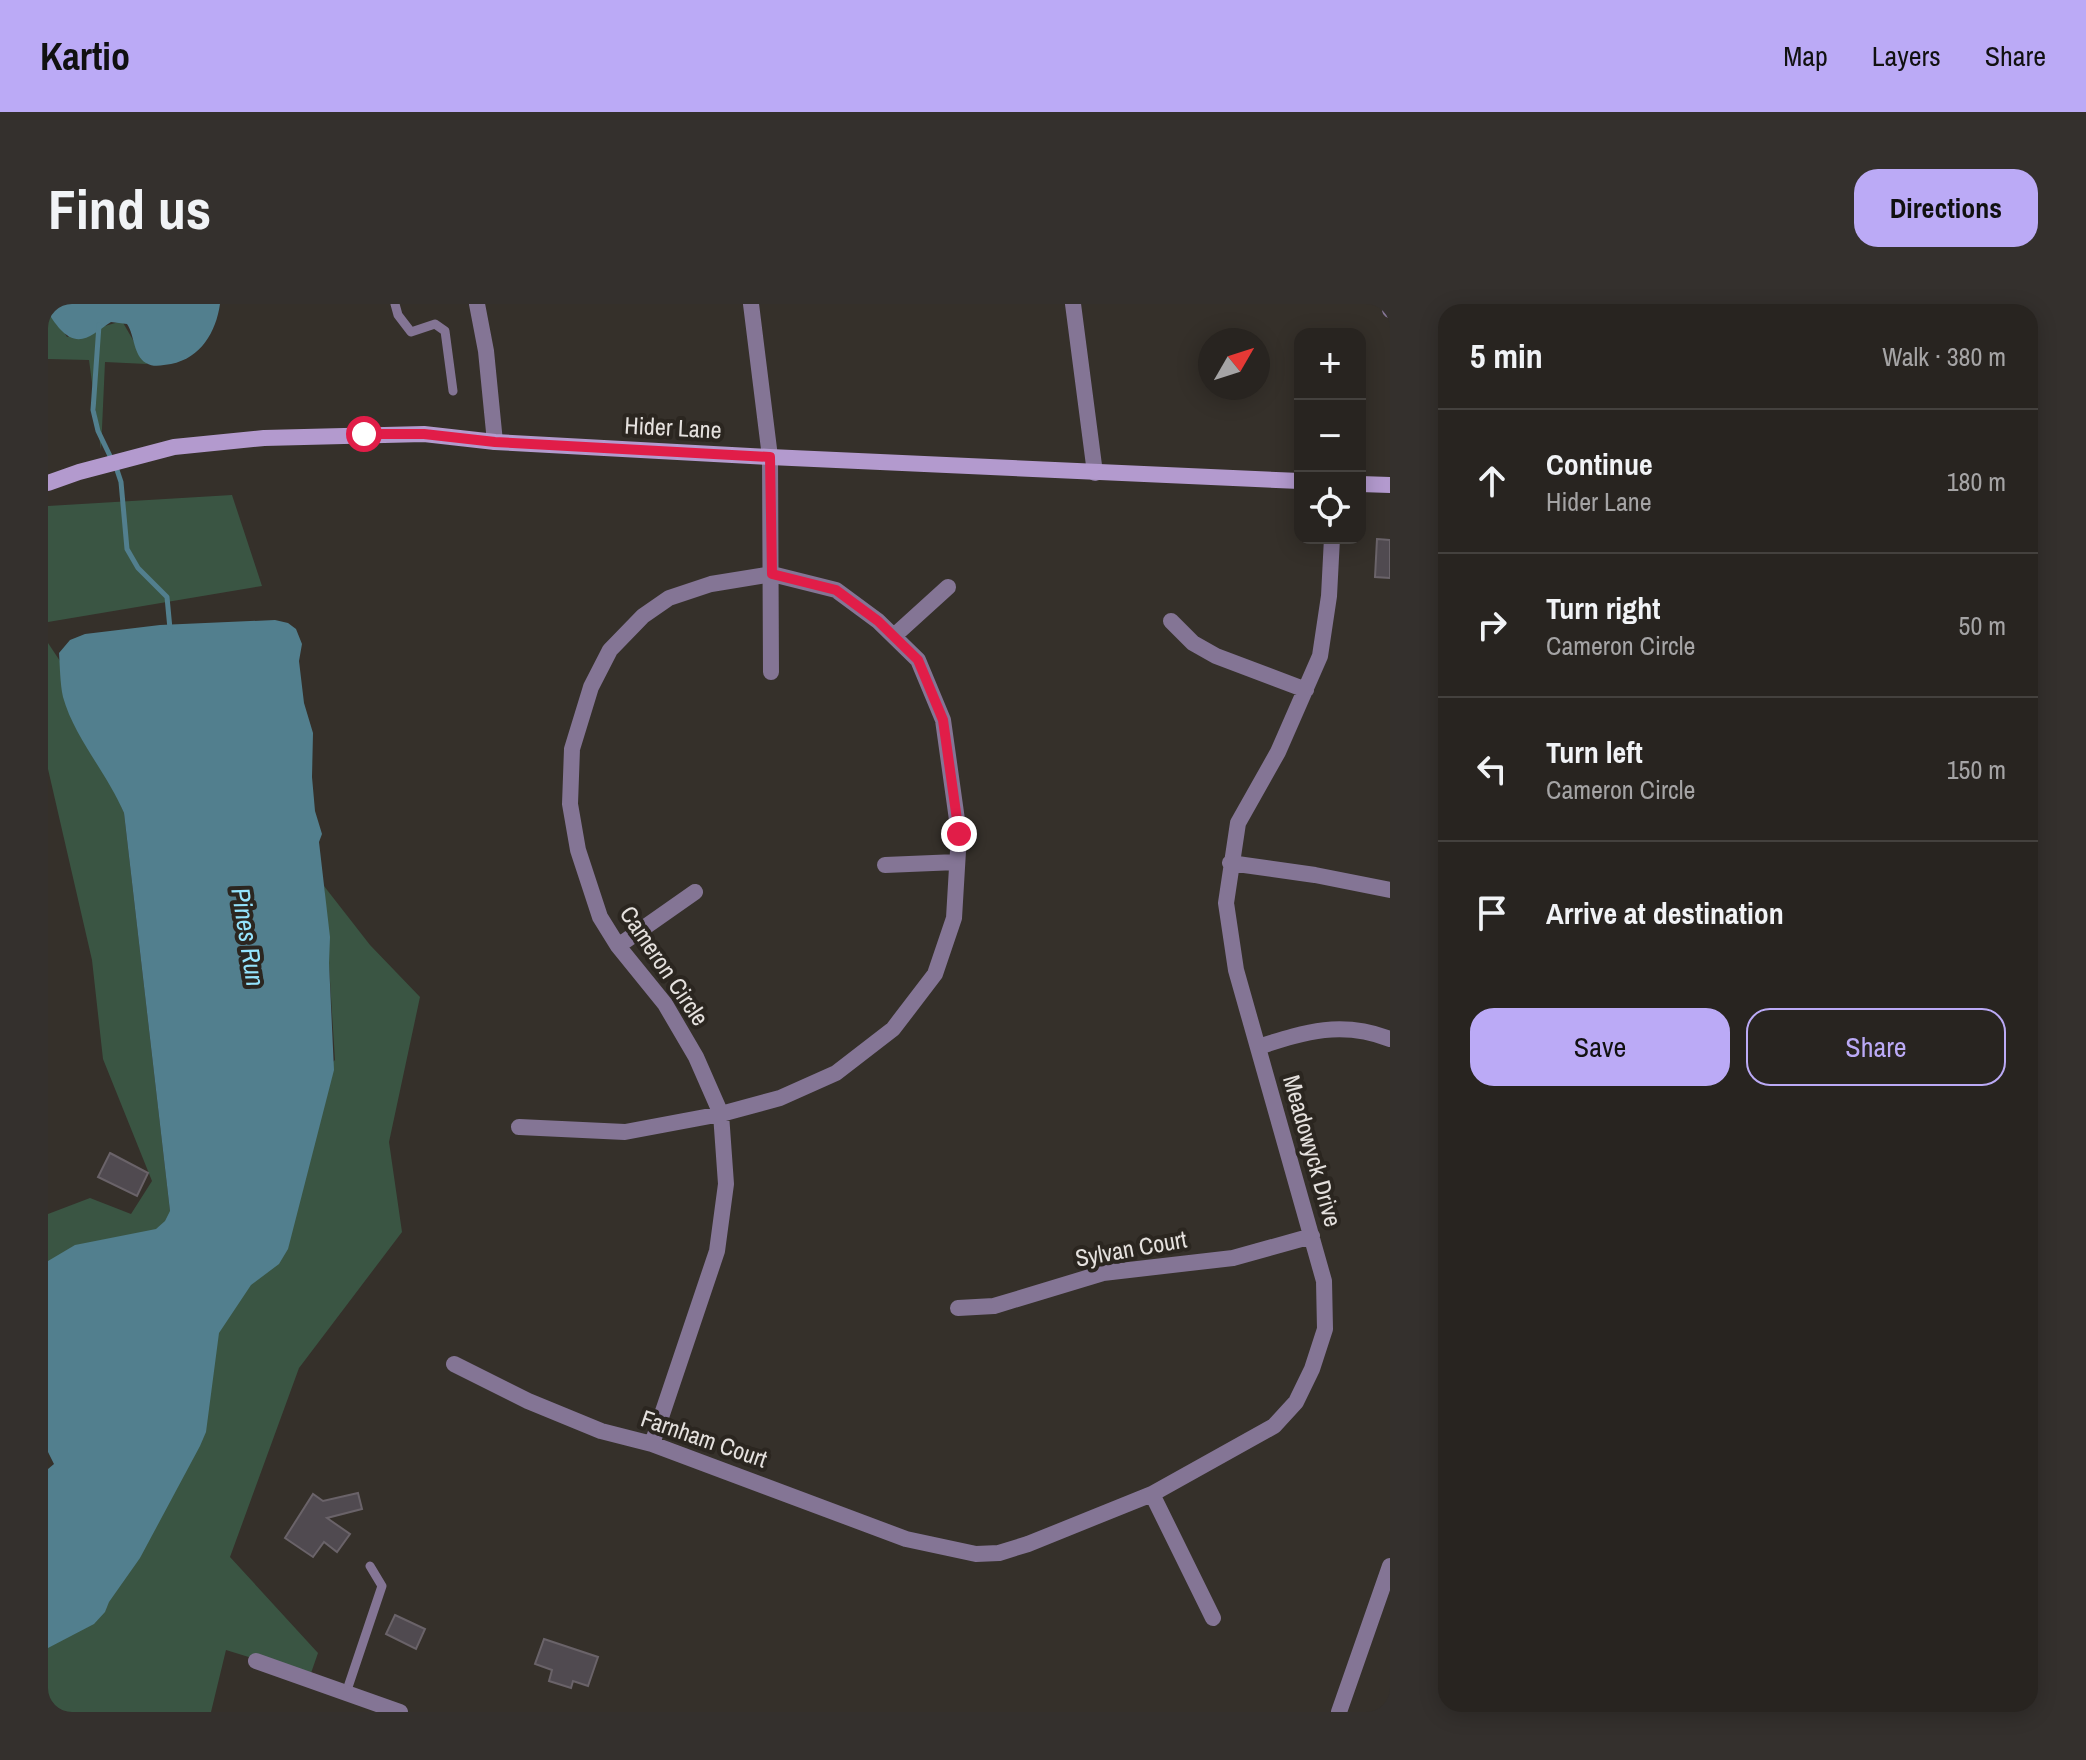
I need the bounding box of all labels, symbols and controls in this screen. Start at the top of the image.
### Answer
text: Kartio [40,31,130,82]
text: Map [1783,37,1828,75]
text: Layers [1872,37,1941,75]
text: Share [1985,37,2046,75]
button: Directions [1854,169,2038,247]
text: Find us [48,171,211,246]
north arrow [1198,328,1270,400]
map controls [1294,328,1366,544]
button: + [1294,328,1366,400]
text: 5 min [1470,333,1543,379]
text: Walk · 380 m [1882,339,2006,374]
button: − [1294,400,1366,472]
street label: Hider Lane [624,408,723,446]
route start [346,416,382,452]
text: Continue [1546,444,1653,484]
icon: ahead [1470,459,1514,503]
text: 180 m [1947,464,2006,499]
button: locate [1294,472,1366,544]
text: Hider Lane [1546,484,1651,519]
text: Turn right [1546,588,1660,628]
icon: right [1470,603,1514,647]
text: 50 m [1959,608,2006,643]
text: Cameron Circle [1546,628,1695,663]
text: Turn left [1546,732,1643,772]
icon: left [1470,747,1514,791]
text: 150 m [1947,752,2006,787]
text: Cameron Circle [1546,772,1695,807]
route end [941,816,977,852]
water label: Pines Run [223,885,274,989]
icon: arrive [1470,891,1514,935]
text: Arrive at destination [1546,893,1784,933]
street label: Cameron Circle [613,899,717,1032]
button: Save [1470,1008,1730,1086]
button: Share [1746,1008,2006,1086]
street label: Meadowyck Drive [1276,1071,1350,1230]
street label: Sylvan Court [1073,1222,1190,1274]
street label: Farnham Court [637,1402,772,1475]

